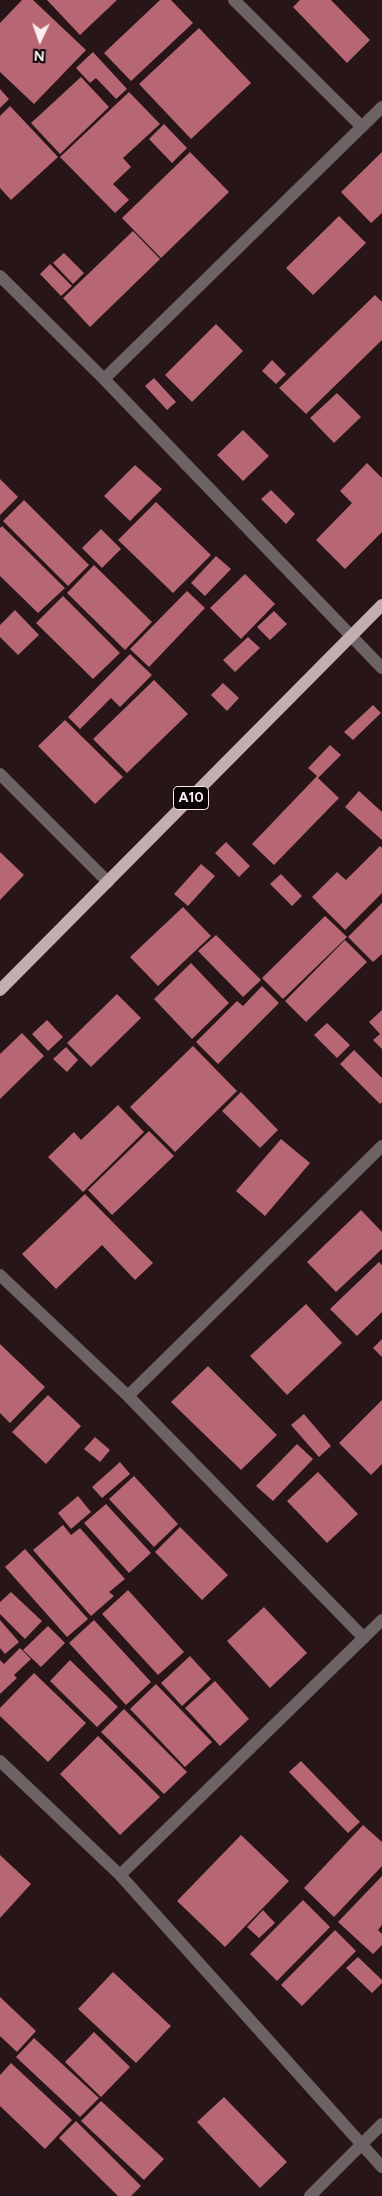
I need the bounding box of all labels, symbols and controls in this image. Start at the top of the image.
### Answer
north arrow [15,15,65,65]
text: N [33,47,45,64]
road number: A10 [174,786,208,810]

